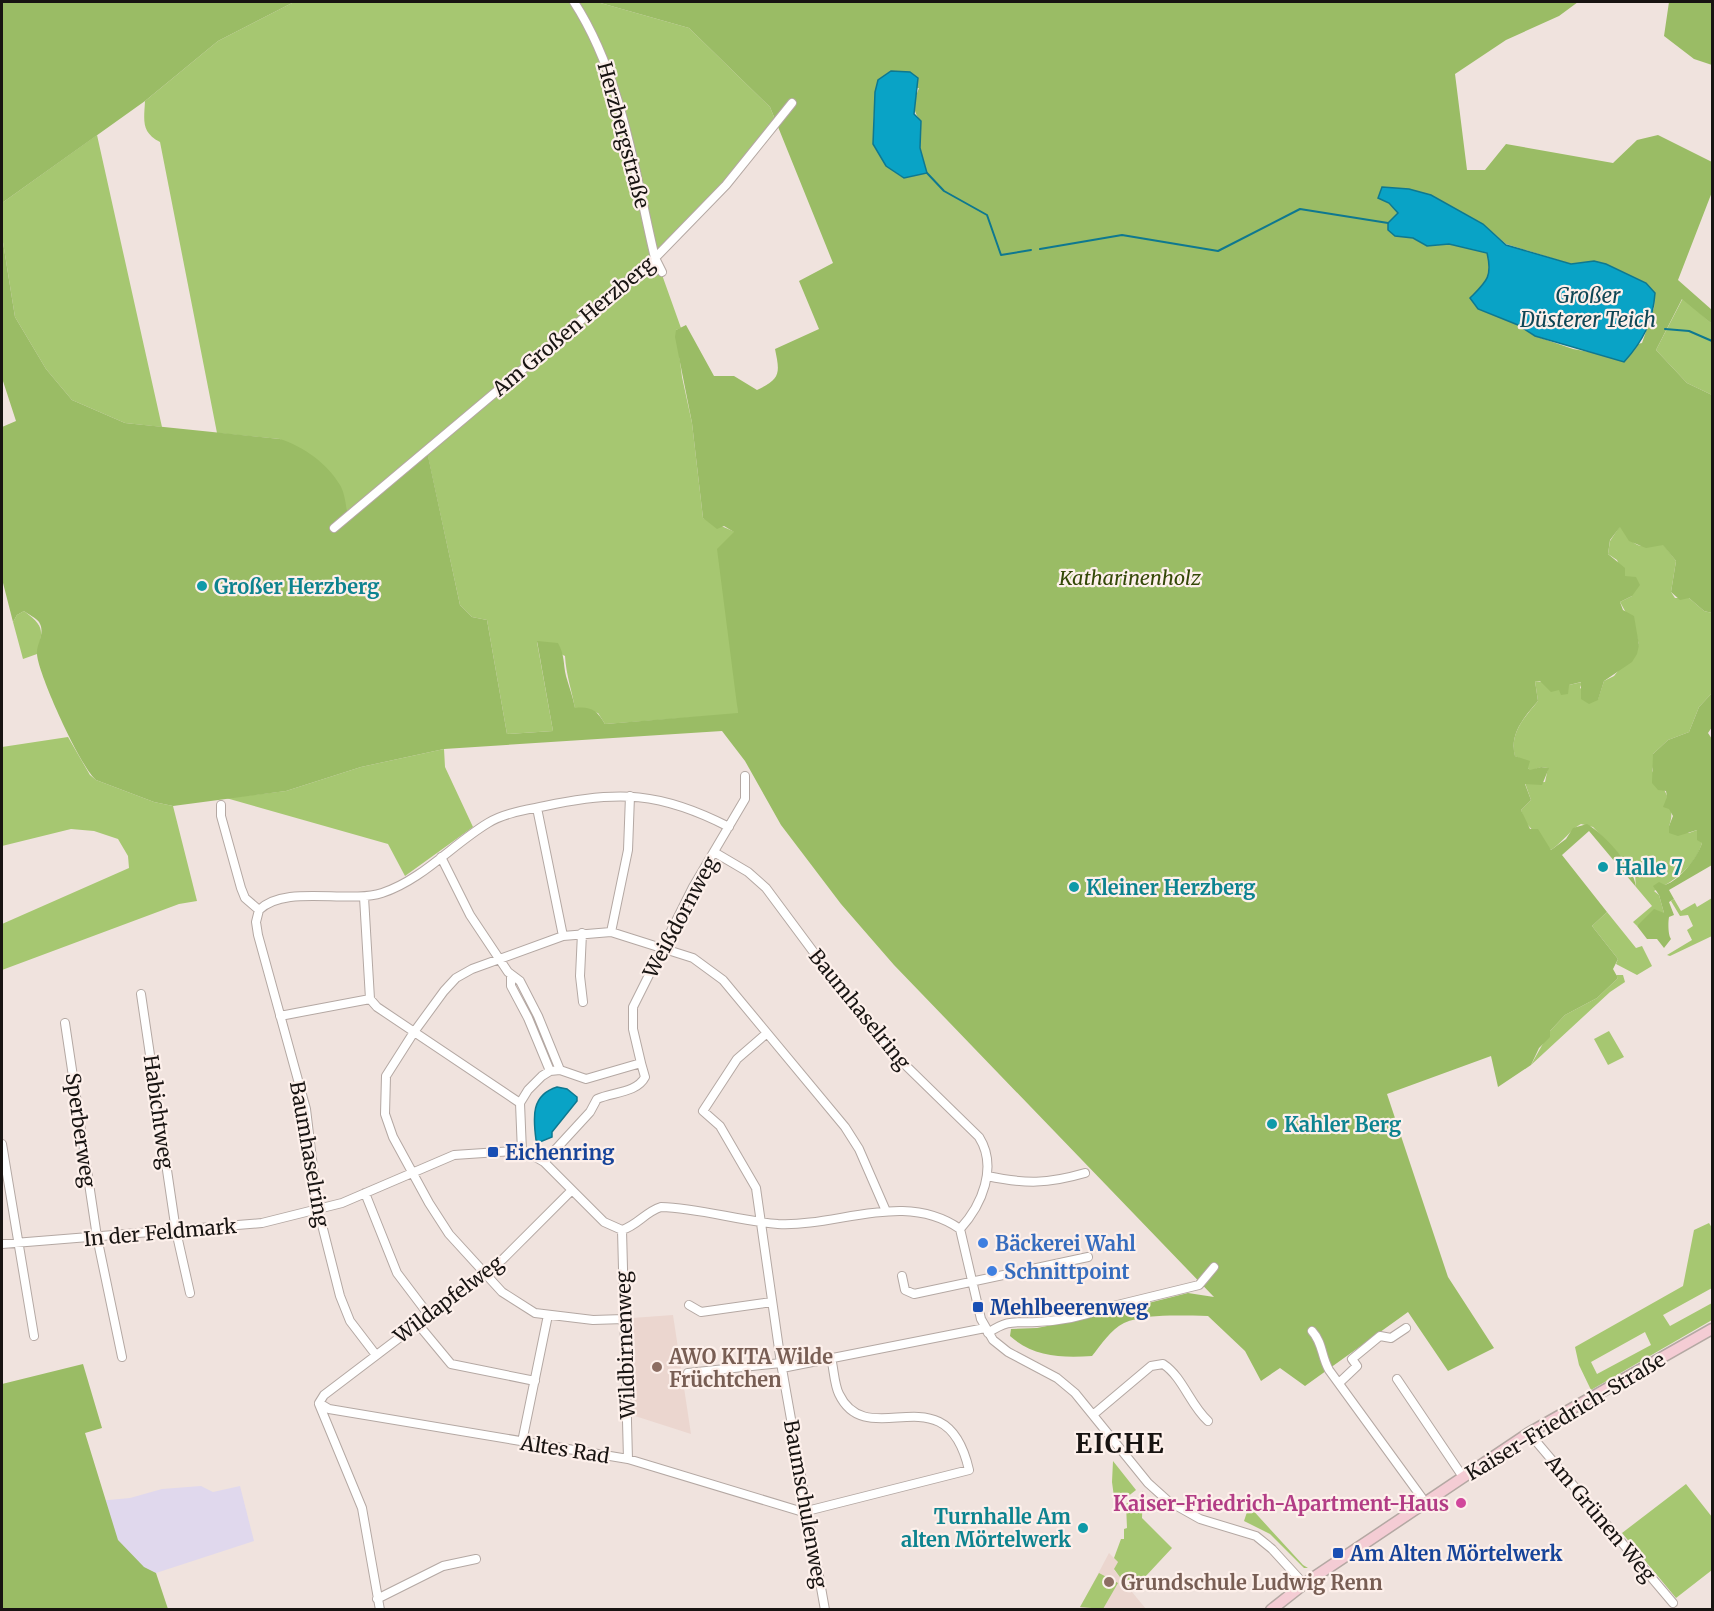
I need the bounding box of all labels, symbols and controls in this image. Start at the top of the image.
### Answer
street label: Herzbergstraße [592,59,656,211]
street label: Am Großen Herzberg [486,251,659,402]
water label: Großer Düsterer Teich [1519,282,1656,333]
park label: Katharinenholz [1058,565,1202,590]
place label: Großer Herzberg [214,574,380,599]
marker: Großer Herzberg [195,579,209,593]
street label: Weißdornweg [637,852,723,983]
place label: Halle 7 [1615,855,1683,880]
marker: Halle 7 [1596,860,1610,874]
place label: Kleiner Herzberg [1086,875,1256,900]
marker: Kleiner Herzberg [1067,880,1081,894]
street label: Baumhaselring [804,944,916,1074]
street label: Habichtweg [139,1053,179,1171]
street label: Sperberweg [61,1071,101,1189]
street label: Baumhaselring [285,1079,335,1229]
place label: Kahler Berg [1284,1112,1402,1137]
marker: Kahler Berg [1265,1117,1279,1131]
place label: Eichenring [505,1140,615,1165]
marker: Eichenring [486,1145,500,1159]
street label: In der Feldmark [82,1213,238,1251]
place label: Bäckerei Wahl [995,1231,1136,1256]
marker: Bäckerei Wahl [976,1236,990,1250]
street label: Wildapfelweg [388,1250,508,1349]
place label: Schnittpoint [1004,1259,1130,1284]
marker: Schnittpoint [985,1264,999,1278]
street label: Wildbirnenweg [610,1271,640,1420]
place label: Mehlbeerenweg [990,1295,1149,1320]
marker: Mehlbeerenweg [971,1300,985,1314]
place label: AWO KITA Wilde Früchtchen [668,1344,833,1392]
street label: Kaiser-Friedrich-Straße [1461,1346,1669,1486]
marker: AWO KITA Wilde Früchtchen [650,1360,664,1374]
street label: Baumschulenweg [779,1418,833,1590]
district label: EICHE [1075,1427,1165,1460]
street label: Altes Rad [518,1429,611,1468]
street label: Am Grünen Weg [1540,1449,1661,1586]
place label: Kaiser-Friedrich-Apartment-Haus [1113,1491,1449,1516]
marker: Kaiser-Friedrich-Apartment-Haus [1454,1496,1468,1510]
place label: Turnhalle Am alten Mörtelwerk [901,1504,1071,1552]
marker: Turnhalle Am alten Mörtelwerk [1076,1521,1090,1535]
place label: Am Alten Mörtelwerk [1349,1541,1562,1566]
marker: Am Alten Mörtelwerk [1331,1546,1345,1560]
place label: Grundschule Ludwig Renn [1121,1570,1383,1595]
marker: Grundschule Ludwig Renn [1102,1575,1116,1589]

